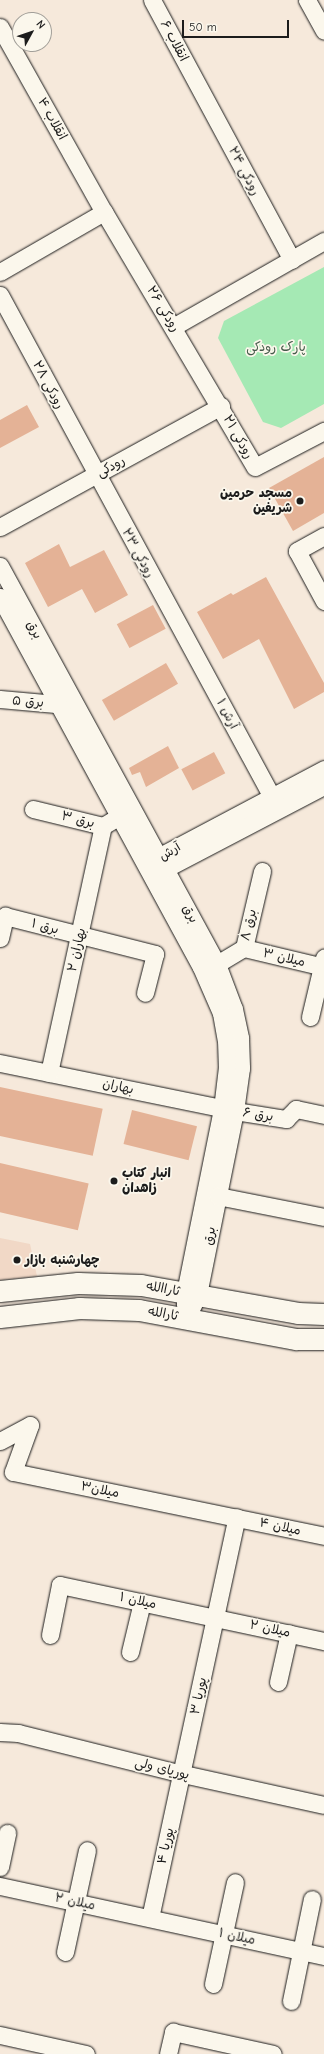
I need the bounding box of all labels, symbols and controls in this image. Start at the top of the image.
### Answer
north arrow [12,12,52,52]
scale bar [184,12,291,38]
text: N [34,18,48,32]
street label: انقلاب ۶ [157,18,191,64]
text: 50 m [189,20,217,34]
street label: انقلاب ۴ [34,95,70,143]
street label: رودکی ۲۴ [225,144,263,198]
street label: رودکی ۲۶ [143,283,183,335]
park label: پارک رودکی [246,339,306,355]
street label: رودکی ۲۸ [29,358,67,412]
street label: رودکی ۲۱ [220,412,256,462]
street label: رودکی [94,453,128,481]
place label: مسجد حرمین شریفین [220,486,292,517]
marker: مسجد حرمین شریفین [295,496,305,506]
street label: رودکی ۲۳ [118,526,158,580]
street label: برق [23,618,45,642]
street label: برق ۵ [11,693,45,711]
street label: آرش ۱ [213,696,241,732]
street label: برق ۳ [60,808,96,832]
street label: آرش [156,839,184,865]
street label: برق [179,902,201,926]
street label: برق ۸ [238,908,260,942]
street label: برق ۱ [30,916,60,938]
street label: بهاران ۲ [64,927,90,973]
street label: میلان ۳ [261,946,307,970]
street label: بهاران [101,1076,135,1098]
street label: برق ۶ [242,1105,274,1125]
place label: انبار کتاب زاهدان [122,1166,171,1197]
marker: انبار کتاب زاهدان [109,1176,119,1186]
street label: برق [201,1225,219,1247]
place label: چهارشنبه بازار [25,1252,100,1268]
marker: چهارشنبه بازار [12,1255,22,1265]
street label: ثاراالله [145,1278,181,1300]
street label: ثارالله [147,1304,179,1324]
street label: میلان۳ [80,1479,120,1501]
street label: میلان ۴ [258,1515,302,1539]
street label: میلان ۱ [118,1590,158,1612]
street label: میلان ۲ [248,1617,292,1641]
street label: پوریا ۳ [187,1676,211,1716]
street label: پوریای ولی [133,1755,191,1783]
street label: پوریا ۴ [154,1826,178,1866]
street label: میلان ۲ [53,1890,97,1914]
street label: میلان ۱ [217,1926,257,1948]

